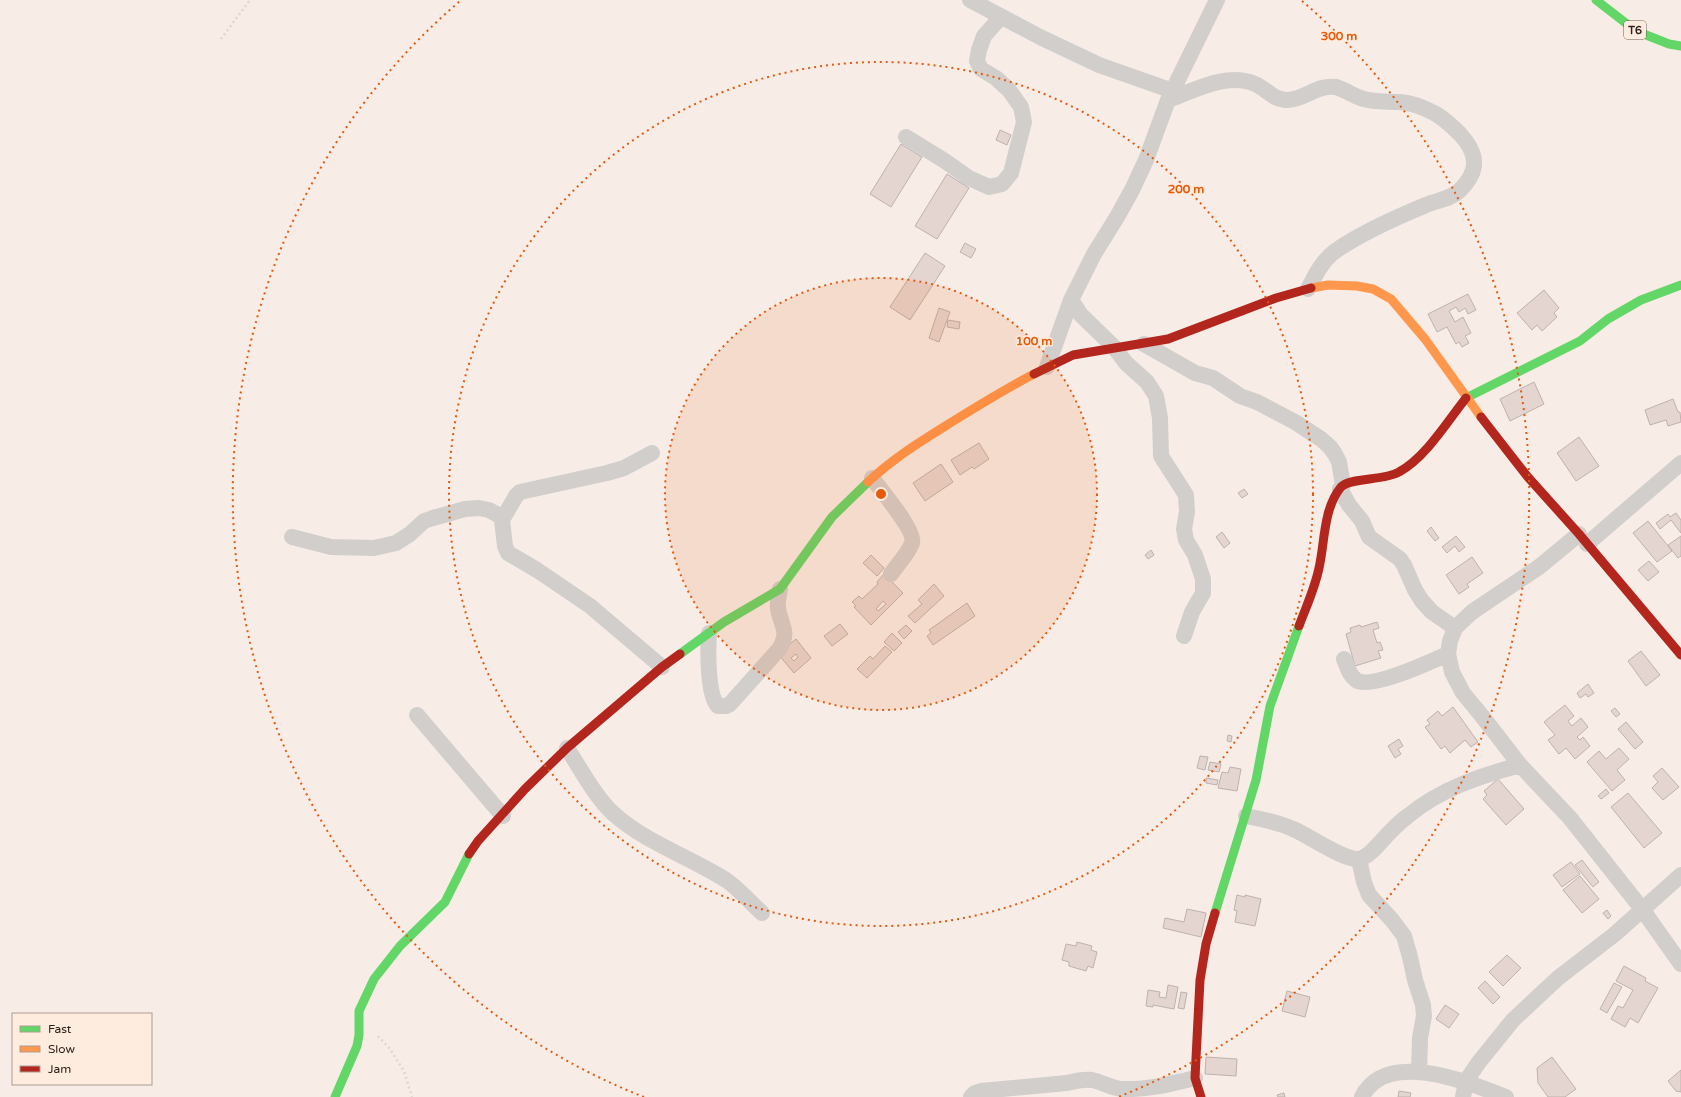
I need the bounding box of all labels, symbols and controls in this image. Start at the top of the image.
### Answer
road number: T6 [1624,21,1646,39]
text: 300 m [1321,29,1357,43]
text: 200 m [1168,182,1204,196]
text: 100 m [1016,334,1052,348]
centre of rings [874,487,888,501]
legend [12,1013,152,1085]
text: Fast [48,1022,72,1036]
text: Slow [48,1042,75,1056]
text: Jam [48,1062,71,1076]

